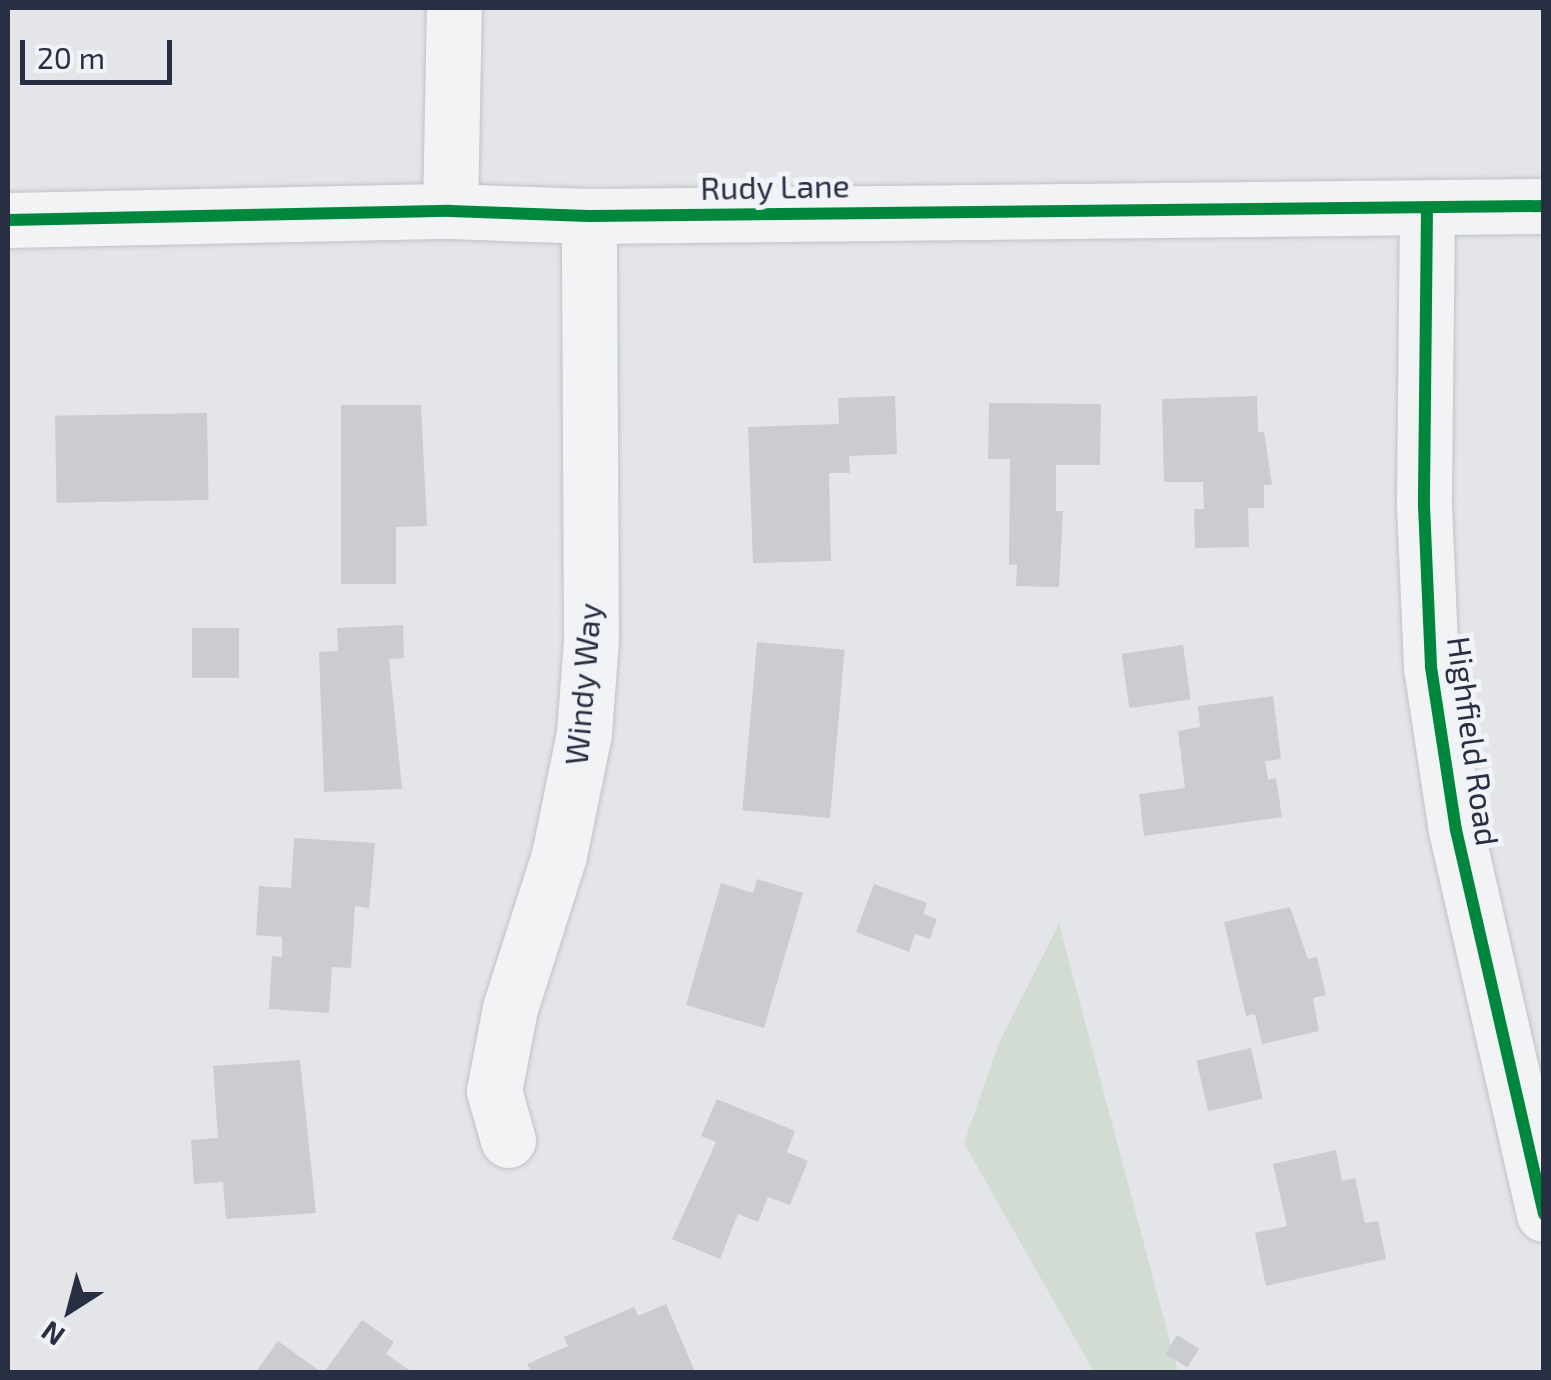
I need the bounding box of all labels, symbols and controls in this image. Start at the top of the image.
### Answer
scale bar [25,20,178,82]
text: 20 m [37,39,105,75]
street label: Rudy Lane [700,165,850,207]
street label: Windy Way [556,601,608,767]
street label: Highfield Road [1440,634,1508,848]
north arrow [20,1260,120,1360]
text: N [34,1315,71,1354]

